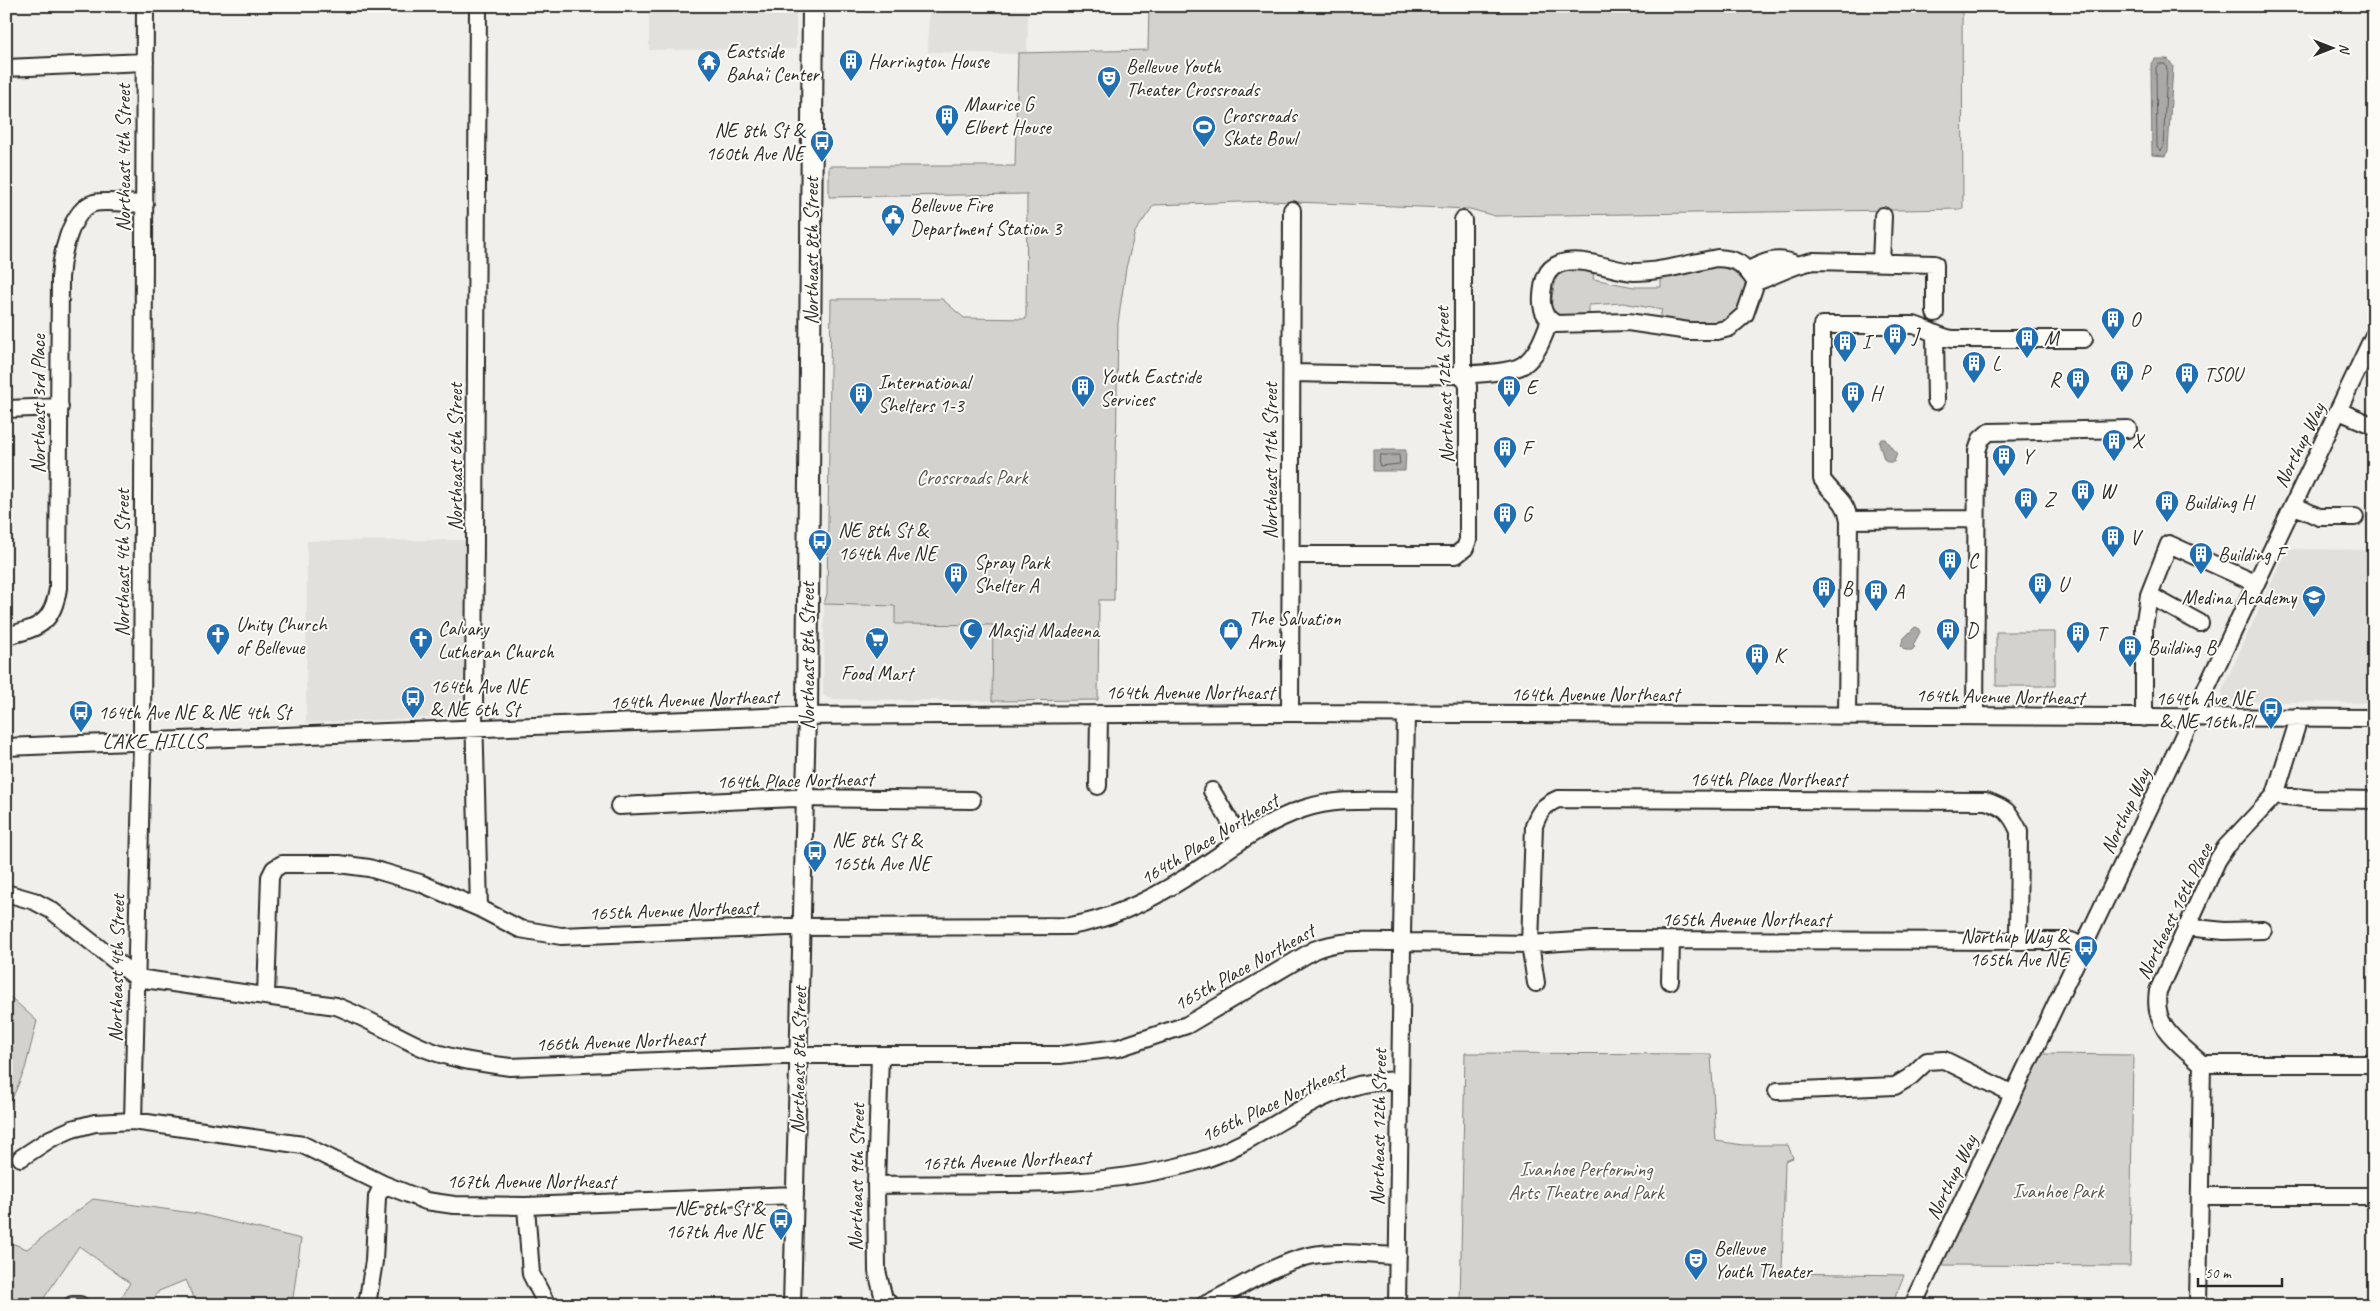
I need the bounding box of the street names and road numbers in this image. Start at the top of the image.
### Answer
street label: Northeast 4th Street [111,82,136,232]
street label: Northeast 8th Street [799,175,824,325]
street label: Northeast 12th Street [1429,304,1460,464]
street label: Northeast 3rd Place [26,333,51,473]
street label: Northeast 11th Street [1258,380,1283,539]
street label: Northeast 6th Street [443,381,468,531]
street label: Northup Way [2268,398,2331,492]
street label: Northeast 4th Street [110,487,135,637]
street label: Northeast 8th Street [795,580,820,730]
street label: 164th Avenue Northeast [1106,680,1278,705]
street label: 164th Avenue Northeast [1511,682,1683,707]
street label: 164th Avenue Northeast [1915,683,2088,711]
street label: 164th Avenue Northeast [609,684,782,715]
street label: Northup Way [2095,764,2157,858]
street label: 164th Place Northeast [716,767,877,794]
street label: 164th Place Northeast [1690,767,1850,792]
street label: 164th Place Northeast [1136,787,1286,891]
street label: Northeast 16th Place [2131,838,2219,983]
street label: Northeast 4th Street [103,892,130,1042]
street label: 165th Avenue Northeast [588,895,761,926]
street label: 165th Avenue Northeast [1662,907,1834,932]
street label: 165th Place Northeast [1170,917,1322,1016]
street label: Northeast 8th Street [785,984,812,1134]
street label: 166th Avenue Northeast [535,1026,708,1057]
street label: Northeast 12th Street [1365,1046,1392,1206]
street label: 166th Place Northeast [1197,1058,1353,1148]
street label: Northeast 9th Street [843,1101,870,1251]
street label: Northup Way [1920,1130,1983,1224]
street label: 167th Avenue Northeast [921,1145,1094,1176]
street label: 167th Avenue Northeast [447,1169,619,1194]

